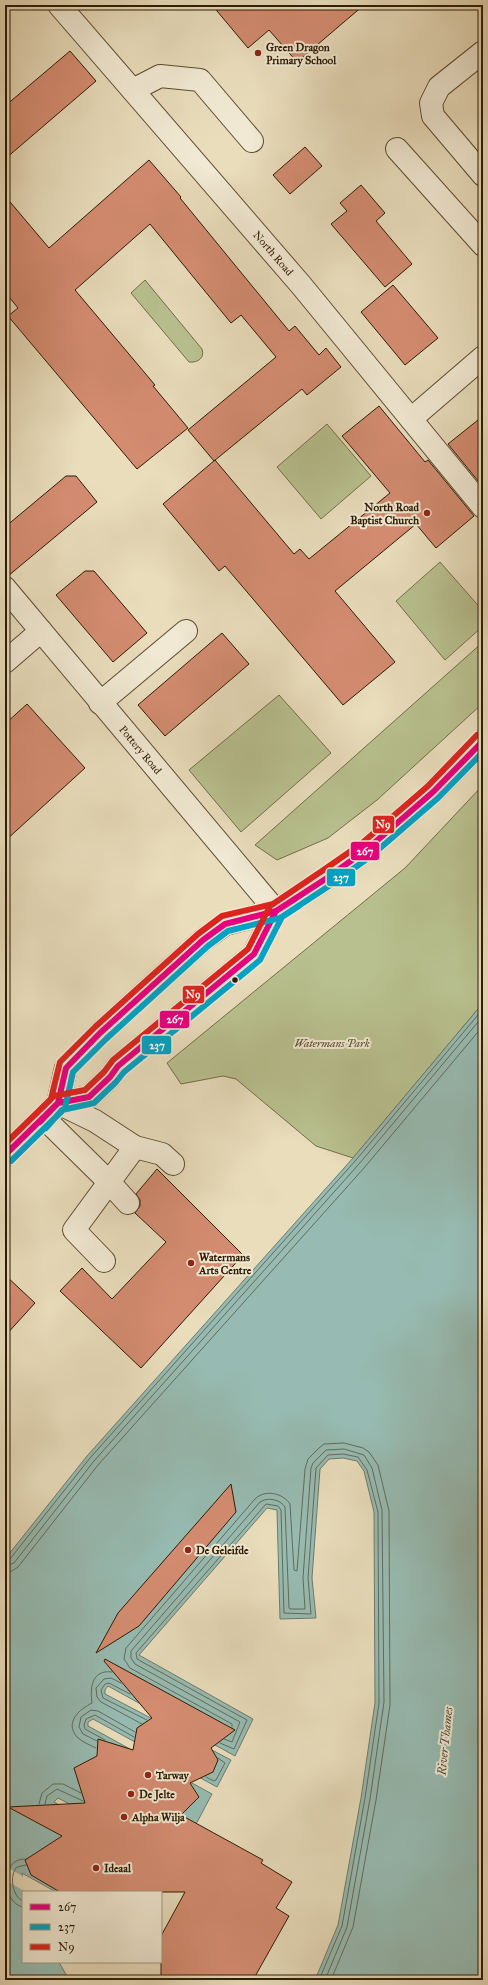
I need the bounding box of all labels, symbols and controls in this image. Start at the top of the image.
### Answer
place label: Green Dragon Primary School [266,41,337,68]
marker: Green Dragon Primary School [253,48,263,58]
street label: North Road [250,229,296,279]
place label: North Road Baptist Church [350,501,420,528]
marker: North Road Baptist Church [422,508,432,518]
street label: Pottery Road [116,723,165,777]
line badge: N9 [372,815,395,834]
text: N9 [375,818,391,832]
line badge: 267 [350,841,380,861]
text: 267 [357,845,374,858]
line badge: 237 [326,868,356,887]
text: 237 [333,871,349,885]
unlabelled marker [230,975,240,985]
line badge: N9 [182,985,205,1004]
text: N9 [185,988,201,1002]
line badge: 267 [159,1010,190,1029]
text: 267 [167,1013,184,1026]
line badge: 237 [141,1035,172,1055]
park label: Watermans Park [294,1037,370,1050]
text: 237 [149,1039,165,1053]
place label: Watermans Arts Centre [198,1251,252,1277]
marker: Watermans Arts Centre [186,1258,196,1268]
place label: De Geleifde [196,1544,249,1557]
marker: De Geleifde [183,1545,193,1555]
water label: River Thames [434,1706,456,1777]
place label: Tarway [155,1769,189,1783]
marker: Tarway [143,1770,153,1780]
place label: De Jelte [139,1788,175,1802]
marker: De Jelte [126,1789,136,1799]
place label: Alpha Wilja [131,1811,185,1825]
marker: Alpha Wilja [119,1812,129,1822]
place label: Ideaal [104,1862,132,1875]
marker: Ideaal [91,1863,101,1873]
legend [22,1891,162,1963]
text: 267 [58,1900,76,1914]
text: 237 [58,1920,75,1934]
text: N9 [58,1940,75,1954]

